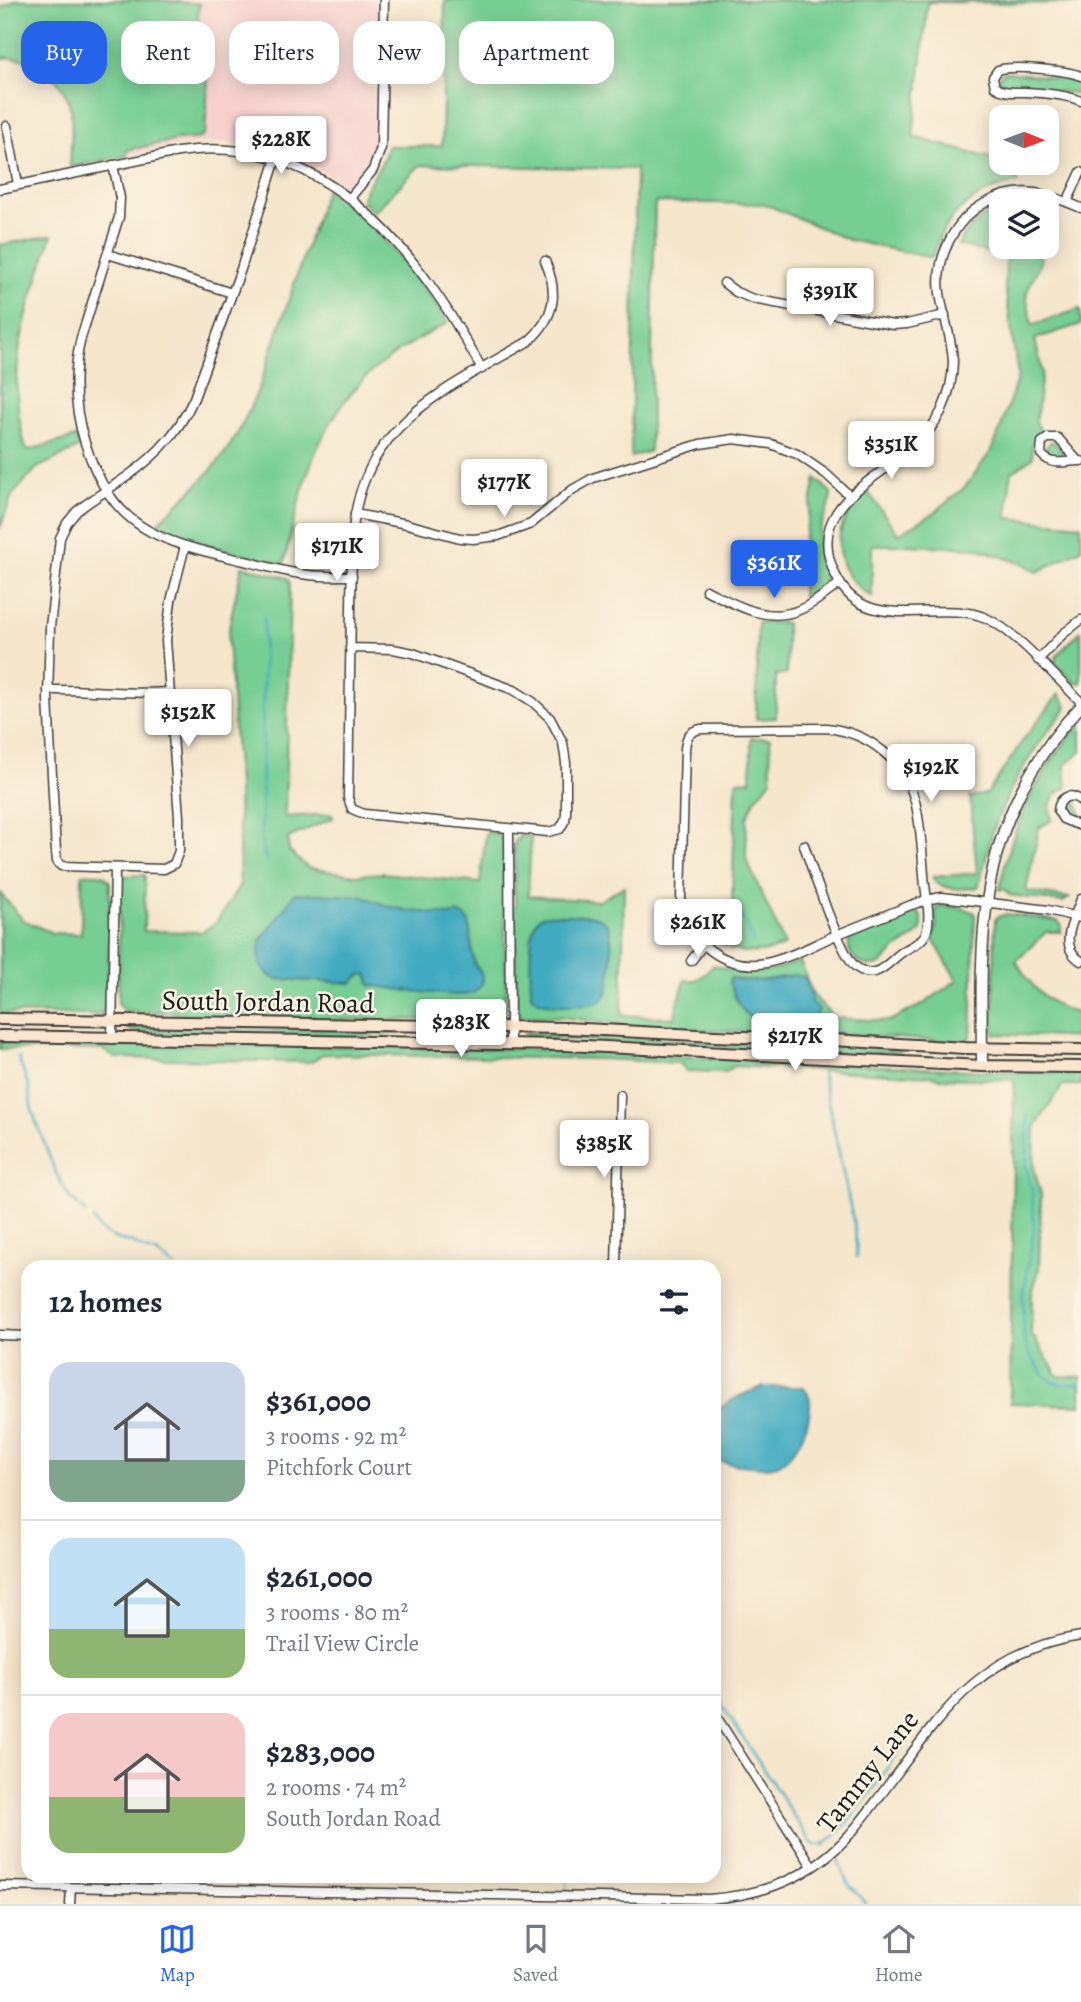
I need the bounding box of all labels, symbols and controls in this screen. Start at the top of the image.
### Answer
chip: Buy [21,21,107,84]
chip: Rent [121,21,215,84]
chip: Filters [229,21,339,84]
chip: New [353,21,445,84]
chip: Apartment [459,21,614,84]
north arrow [989,105,1059,175]
map controls [989,105,1059,259]
pin: $228K [232,116,330,176]
text: $228K [251,123,311,154]
button: layers [989,189,1059,259]
pin: $391K [781,268,879,328]
text: $391K [803,275,857,306]
pin: $351K [842,421,940,481]
text: $351K [864,428,918,459]
pin: $177K [455,460,553,519]
text: $177K [477,466,531,497]
pin: $171K [288,524,386,583]
text: $171K [311,530,363,561]
pin: $361K [725,540,823,600]
text: $361K [747,547,801,578]
pin: $152K [139,690,237,749]
text: $152K [161,696,216,727]
pin: $192K [882,744,980,804]
text: $192K [903,751,959,782]
pin: $261K [649,900,747,959]
text: $261K [670,906,726,937]
street label: South Jordan Road [161,981,376,1023]
pin: $283K [412,1000,510,1059]
text: $283K [432,1006,490,1037]
pin: $217K [746,1014,844,1073]
text: $217K [768,1020,823,1051]
pin: $385K [555,1120,653,1180]
text: $385K [576,1127,632,1158]
text: 12 homes [49,1282,162,1322]
icon: filters [655,1283,693,1321]
text: $361,000 [266,1381,371,1421]
icon: home [105,1390,189,1474]
text: 3 rooms · 92 m² [266,1421,406,1452]
text: Pitchfork Court [266,1452,412,1483]
text: $261,000 [266,1557,373,1597]
icon: home [105,1566,189,1650]
text: 3 rooms · 80 m² [266,1597,408,1628]
text: Trail View Circle [266,1628,419,1659]
street label: Tammy Lane [808,1702,928,1841]
text: $283,000 [266,1732,375,1772]
icon: home [105,1741,189,1825]
text: 2 rooms · 74 m² [266,1772,406,1803]
text: South Jordan Road [266,1803,441,1834]
tab: Map [158,1920,196,1988]
tab: Saved [513,1920,558,1988]
tab: Home [875,1920,923,1988]

